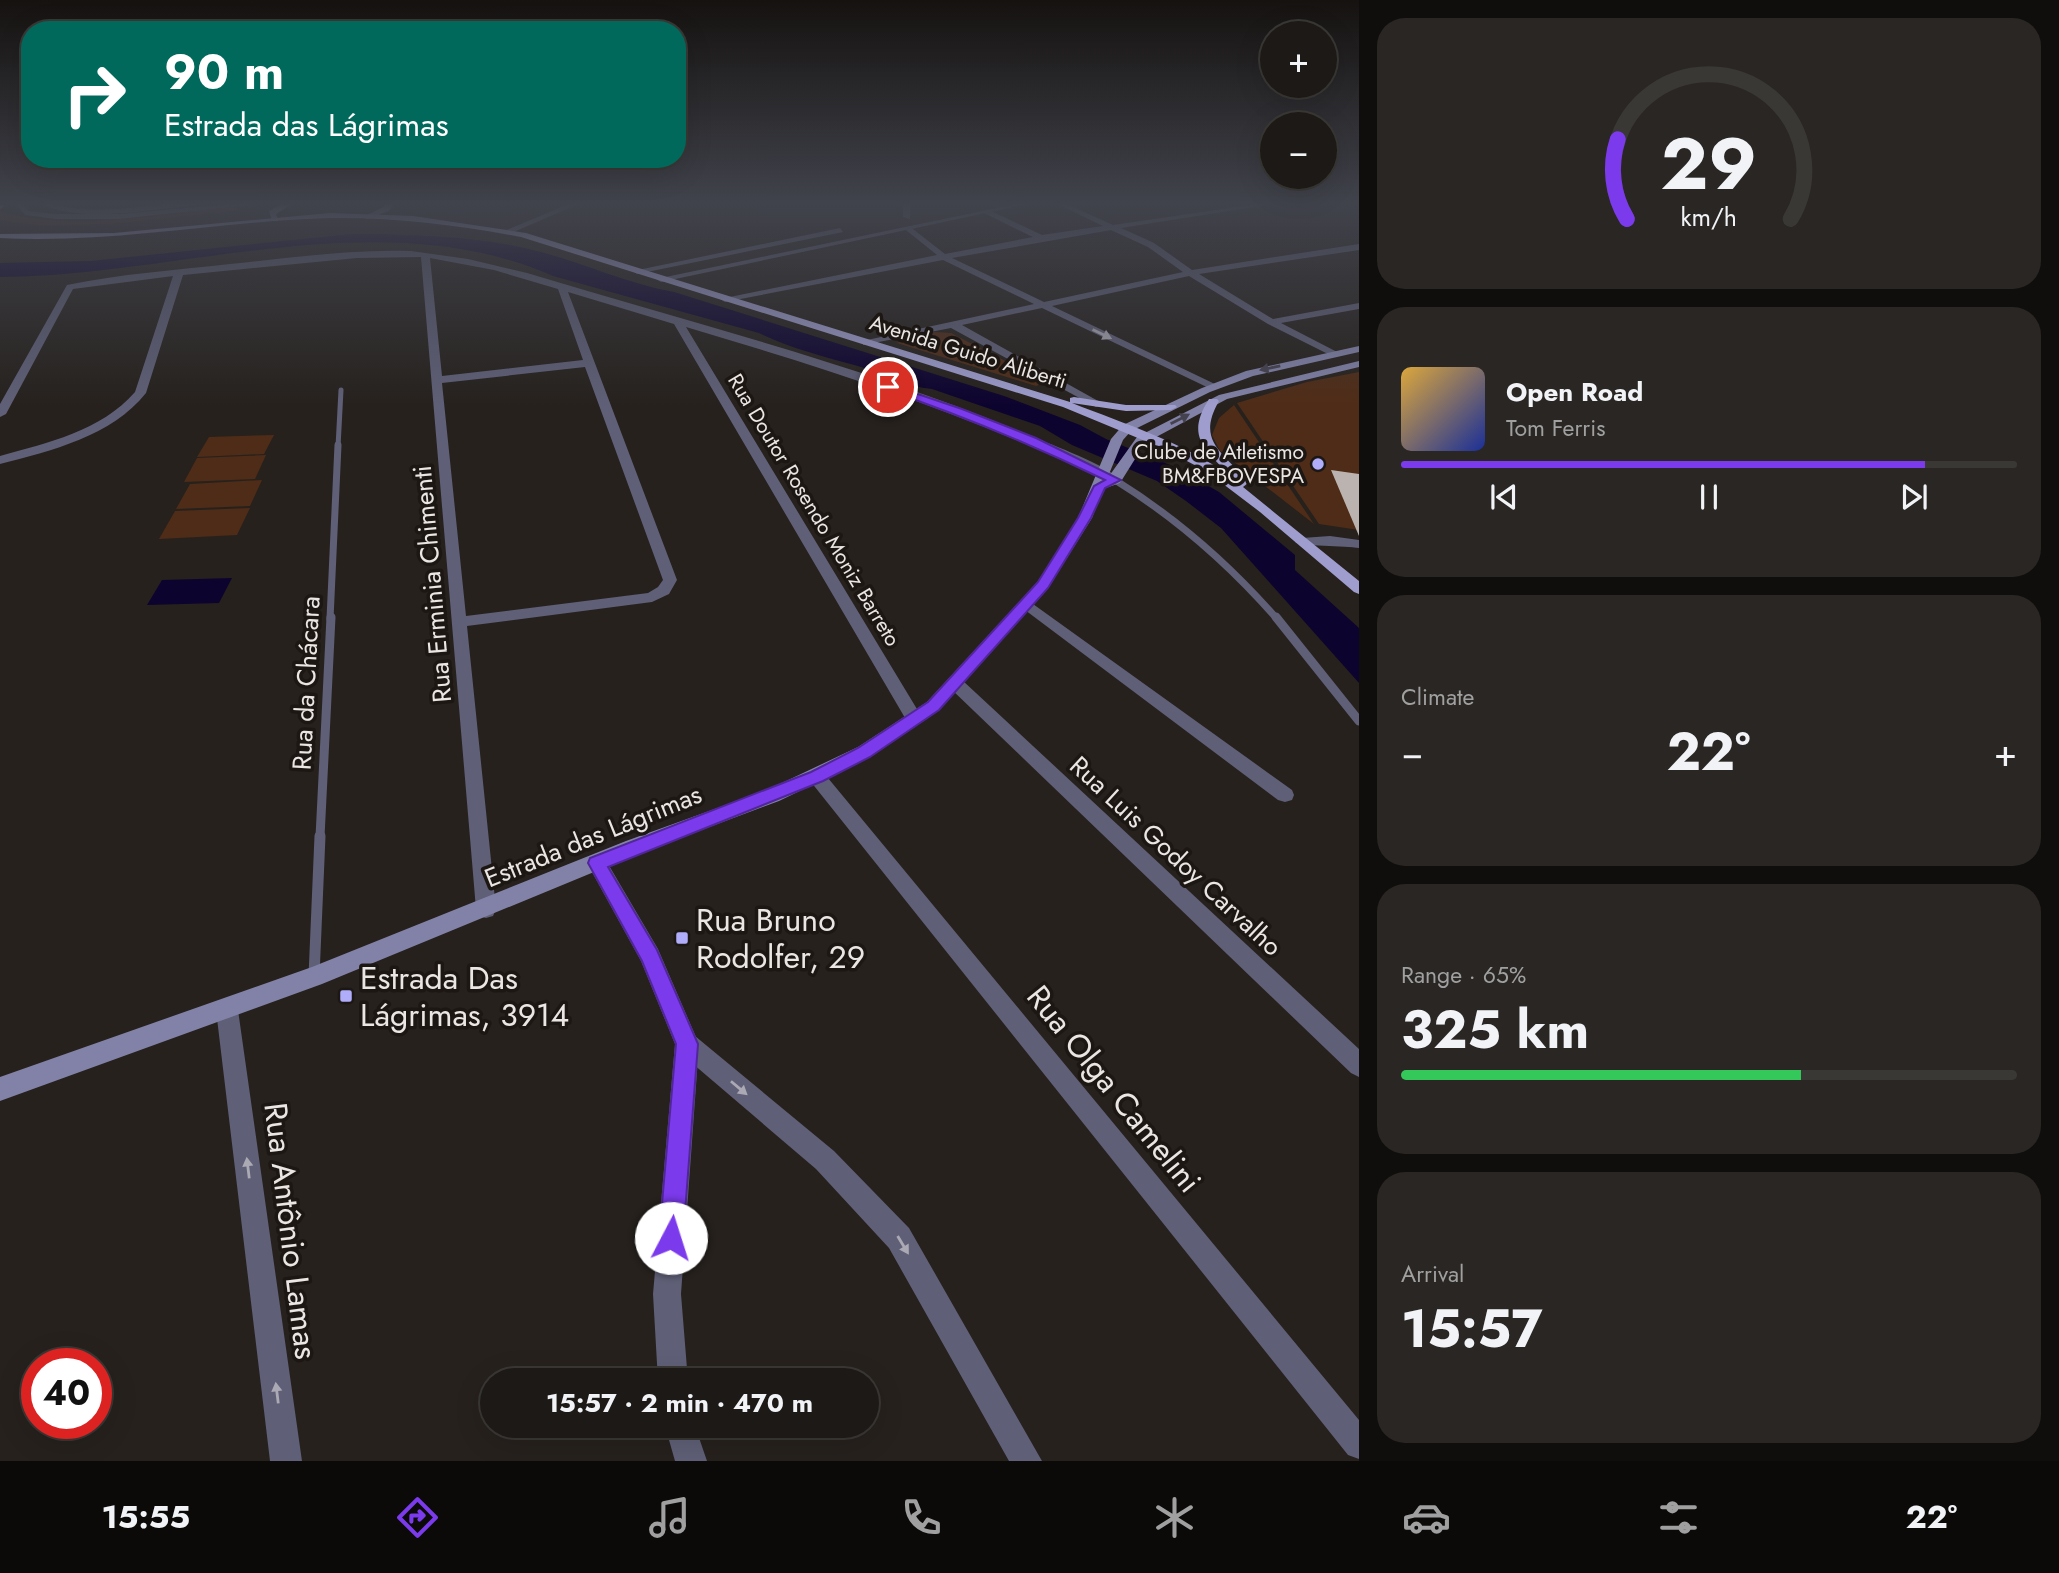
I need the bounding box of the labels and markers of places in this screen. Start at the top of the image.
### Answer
pin [858,357,918,417]
place label: Clube de Atletismo BM&FBOVESPA [1134,437,1304,491]
marker: Clube de Atletismo BM&FBOVESPA [1310,456,1326,472]
place label: Rua Bruno Rodolfer, 29 [696,897,865,980]
marker: Rua Bruno Rodolfer, 29 [674,930,690,946]
place label: Estrada Das Lágrimas, 3914 [360,955,569,1038]
marker: Estrada Das Lágrimas, 3914 [338,988,354,1004]

